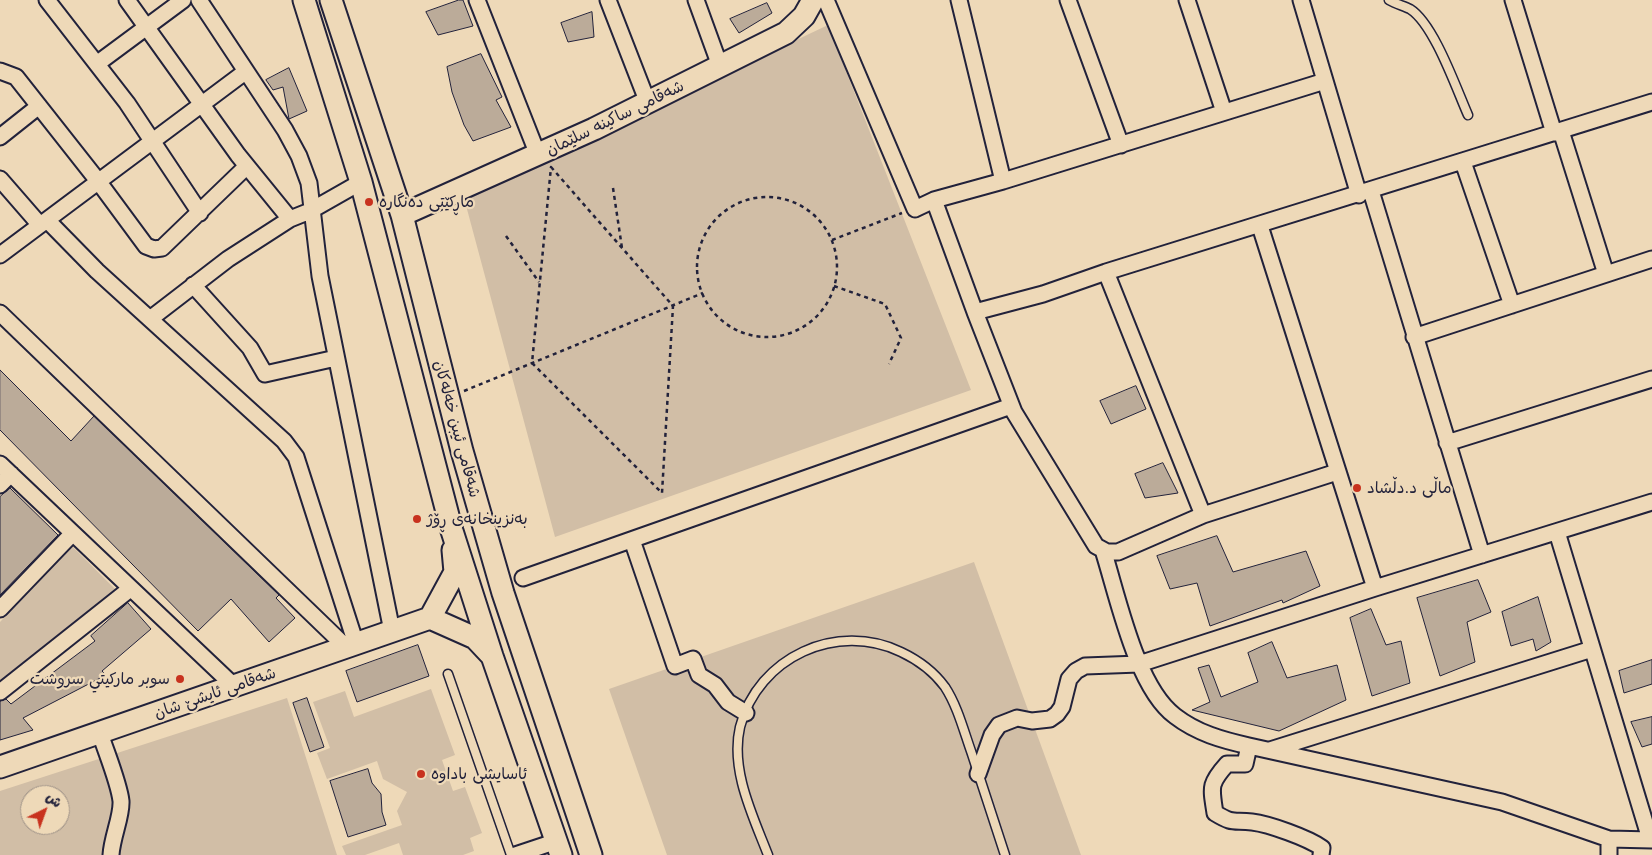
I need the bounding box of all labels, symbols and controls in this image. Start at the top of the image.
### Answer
street label: شەقامی ساکینە سلێمان [543,76,687,160]
place label: ماڕكێتی دەنگارە [379,192,474,212]
marker: ماڕكێتی دەنگارە [363,196,375,208]
street label: شەقامی ئیبن خەلەکان [429,358,485,500]
place label: ماڵی د.دڵشاد [1367,478,1451,498]
marker: ماڵی د.دڵشاد [1351,482,1363,494]
place label: بەنزینخانەی ڕۆژ [427,509,528,529]
marker: بەنزینخانەی ڕۆژ [411,513,423,525]
street label: شەقامی ئایشێ شان [152,663,278,723]
place label: سوبر ماركيتي سروشت [30,669,170,689]
marker: سوبر ماركيتي سروشت [174,673,186,685]
place label: ئاسايشى باداوه [431,764,527,784]
marker: ئاسايشى باداوه [415,768,427,780]
north arrow [20,785,70,835]
text: ش [43,787,67,811]

